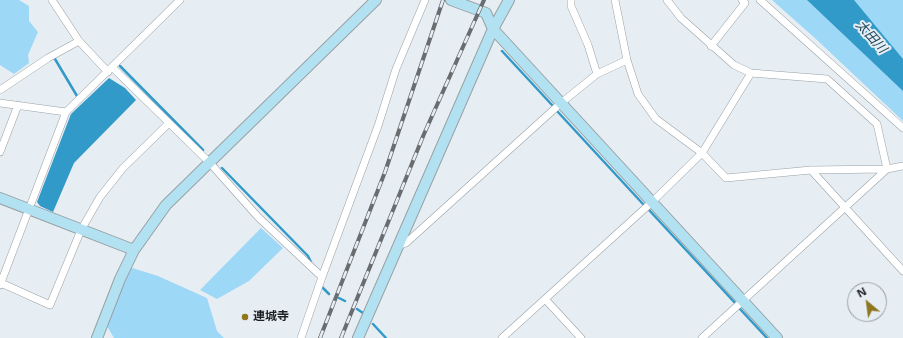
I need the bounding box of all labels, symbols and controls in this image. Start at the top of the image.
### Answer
water label: 太田川 [852,17,890,57]
north arrow [847,282,887,322]
text: N [854,283,869,301]
place label: 連城寺 [253,310,289,324]
marker: 連城寺 [240,312,250,322]

